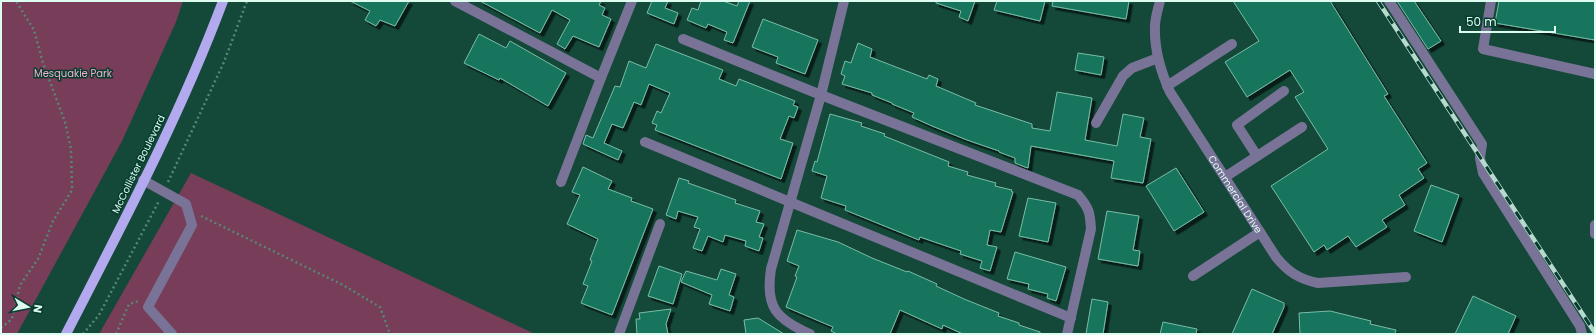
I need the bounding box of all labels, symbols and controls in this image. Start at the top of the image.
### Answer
scale bar [1460,8,1555,34]
text: 50 m [1466,13,1497,30]
park label: Mesquakie Park [34,66,113,81]
street label: McCollister Boulevard [108,112,169,216]
street label: Commercial Drive [1204,152,1266,236]
north arrow [8,287,48,327]
text: N [29,303,46,314]

